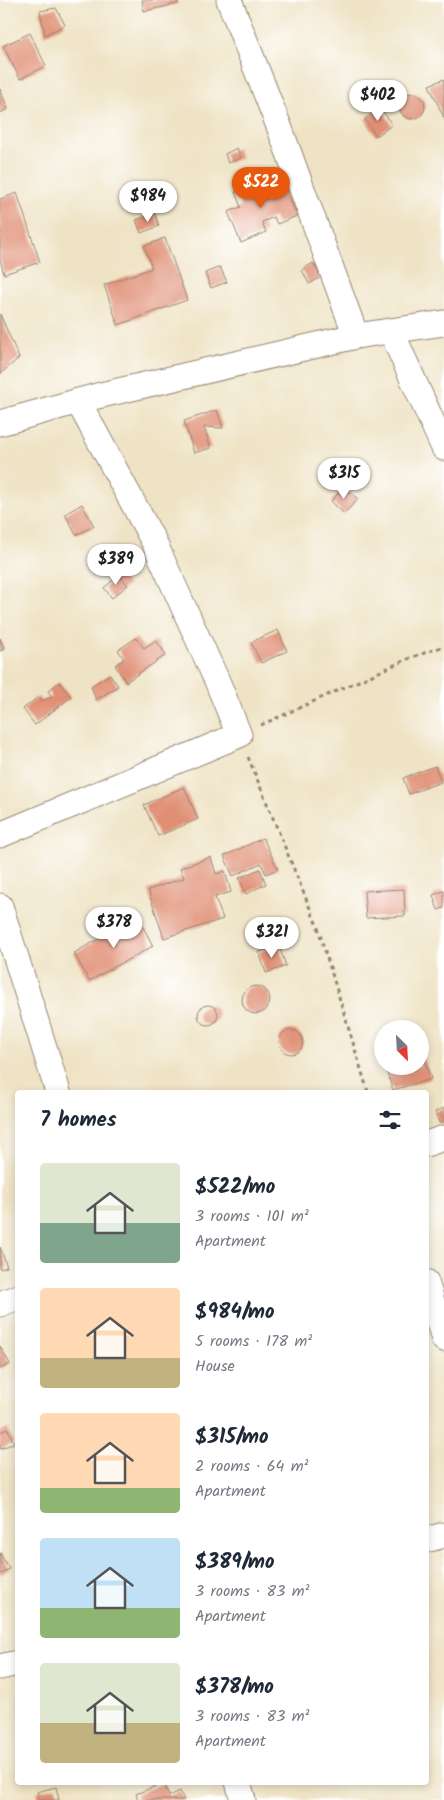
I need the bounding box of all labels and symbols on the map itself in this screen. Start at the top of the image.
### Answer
pin: $402 [348,80,408,122]
pin: $522 [231,166,291,209]
pin: $984 [118,180,178,223]
pin: $315 [314,458,374,500]
pin: $389 [86,544,146,586]
pin: $378 [84,906,144,949]
pin: $321 [242,916,302,959]
north arrow [374,1020,429,1075]

